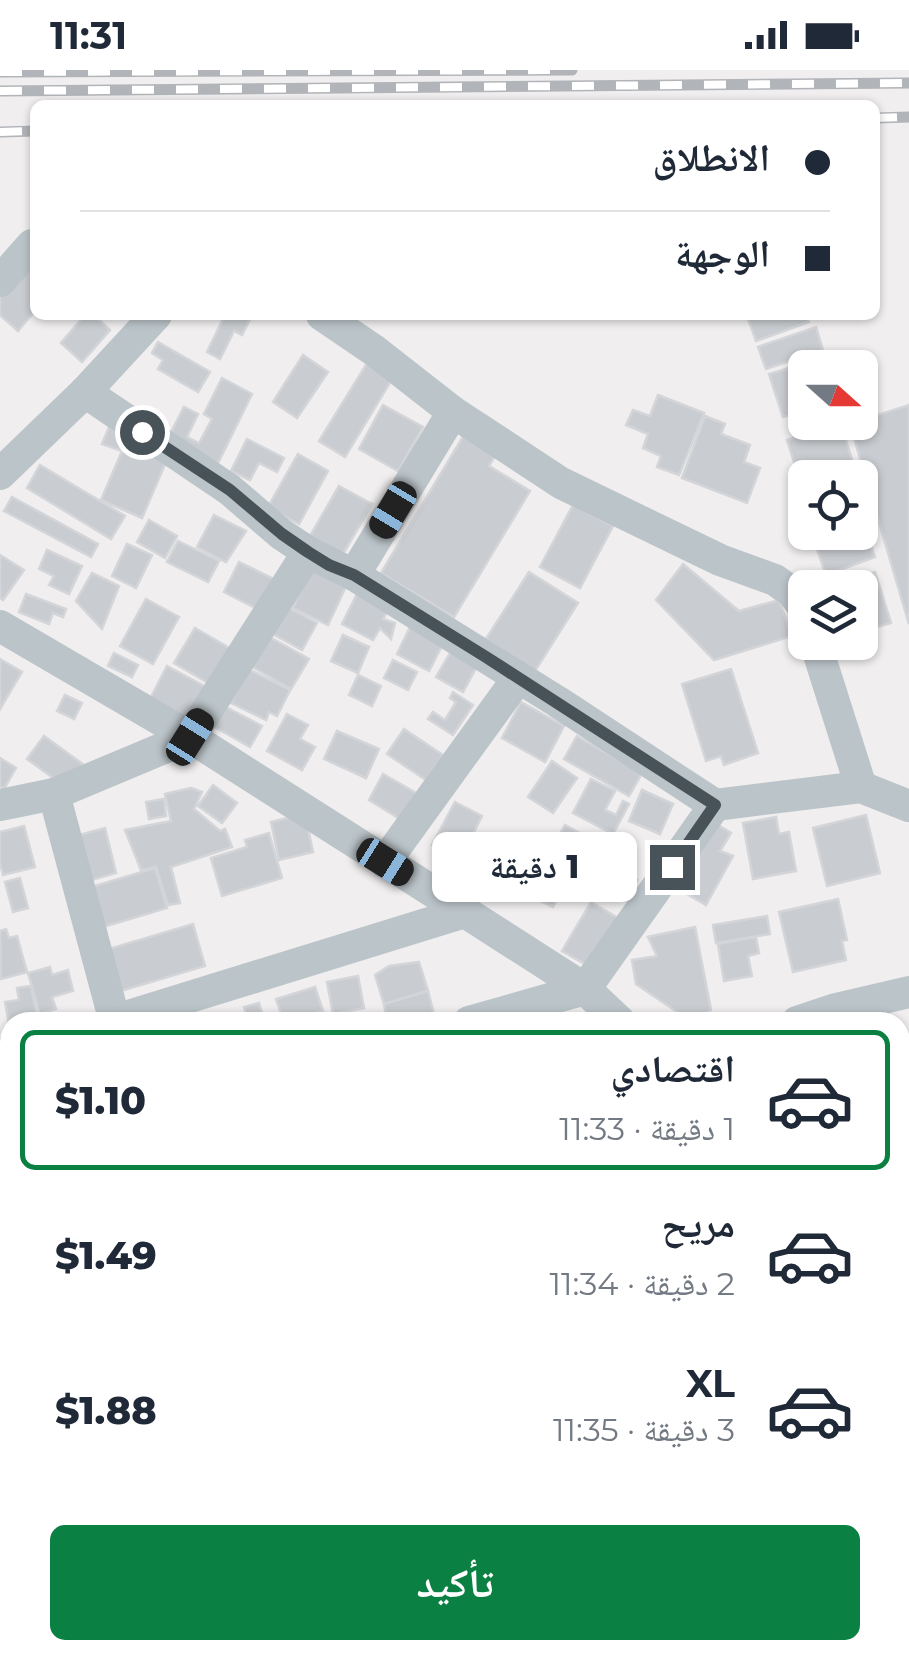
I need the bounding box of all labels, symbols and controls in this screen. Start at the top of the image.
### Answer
text: 11:31 [50,12,127,59]
text: الانطلاق [652,134,770,181]
text: الوجهة [675,230,770,277]
north arrow [788,350,878,440]
map controls [788,350,878,660]
route start [120,410,165,455]
button: locate [788,460,878,550]
car [365,477,421,543]
button: layers [788,570,878,660]
car [161,704,219,770]
callout: 1 دقيقة [432,832,637,902]
car [352,833,418,891]
route end [650,845,695,890]
text: 1 دقيقة [490,847,579,886]
text: اقتصادي [611,1045,735,1092]
icon: car [765,1055,855,1145]
text: $1.10 [55,1077,146,1124]
text: 1 دقيقة · 11:33 [559,1109,735,1148]
text: مريح [661,1200,735,1247]
icon: car [765,1210,855,1300]
text: $1.49 [55,1232,157,1279]
text: 2 دقيقة · 11:34 [549,1264,735,1303]
text: XL [686,1360,735,1407]
icon: car [765,1365,855,1455]
text: $1.88 [55,1387,157,1434]
text: 3 دقيقة · 11:35 [553,1410,735,1449]
button: تأكيد [50,1525,860,1640]

